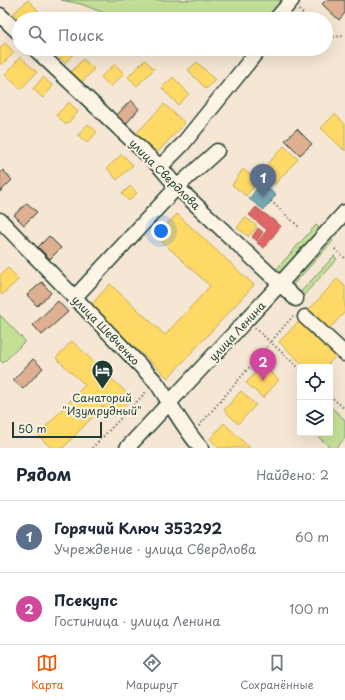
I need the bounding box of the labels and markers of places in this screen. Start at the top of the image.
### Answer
pin: 1 [250,164,276,197]
pin: 2 [250,348,276,381]
hotel icon: Санаторий "Изумрудный" [89,358,115,391]
place label: Санаторий "Изумрудный" [62,389,142,419]

